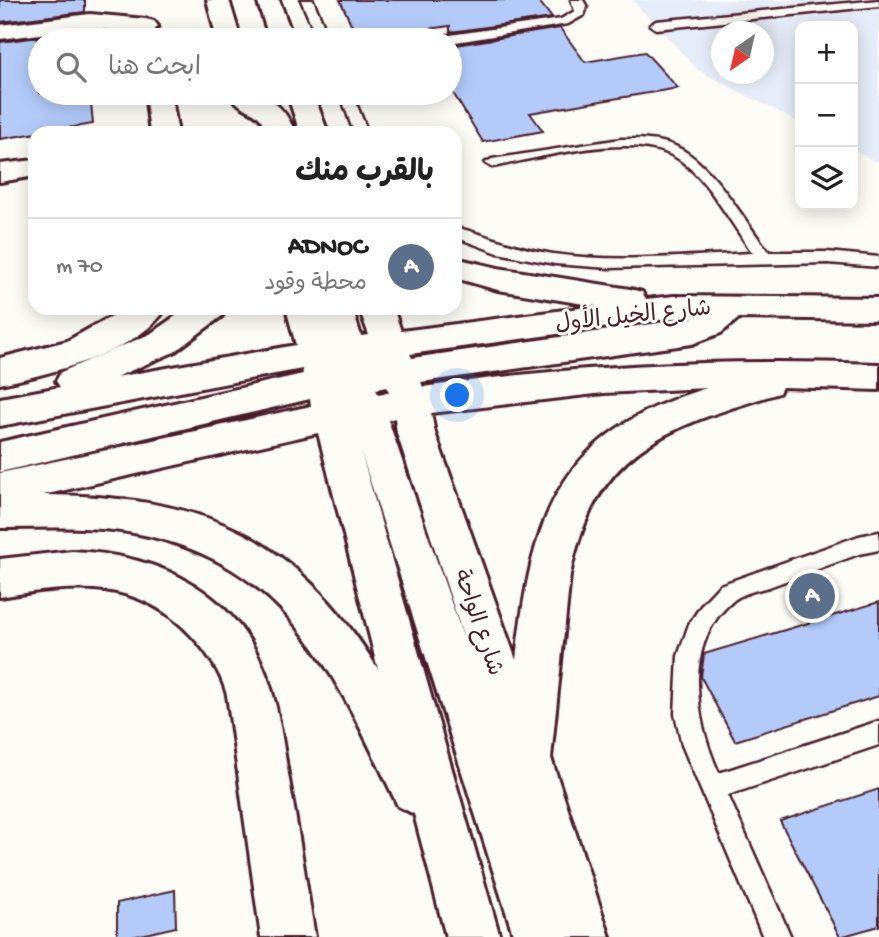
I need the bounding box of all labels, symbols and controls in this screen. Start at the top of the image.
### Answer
north arrow [711,21,774,84]
map controls [795,21,858,210]
button: + [795,21,858,84]
search box [28,28,462,105]
icon: search [52,48,90,86]
text: ابحث هنا [108,54,201,85]
button: − [795,84,858,147]
button: layers [795,147,858,210]
text: بالقرب منك [295,157,434,192]
text: ADNOC [288,233,367,264]
text: 70 m [56,254,103,281]
text: A [404,254,418,281]
text: محطة وقود [264,271,367,298]
street label: شارع الخيل الأول [553,290,713,339]
your location [440,378,474,412]
street label: شارع الواحة [446,566,507,680]
pin: A [789,570,835,622]

